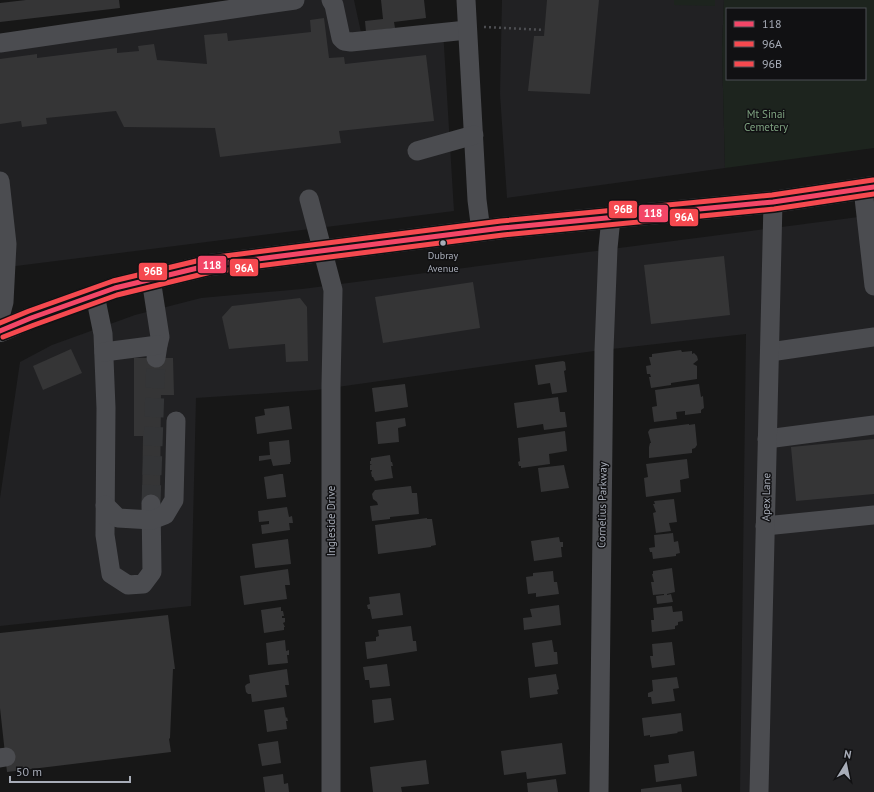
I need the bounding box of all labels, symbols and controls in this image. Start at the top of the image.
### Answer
legend [726,8,866,80]
text: 118 [762,16,782,31]
text: 96A [762,36,782,51]
text: 96B [762,56,782,71]
park label: Mt Sinai Cemetery [744,107,789,134]
line badge: 96B [608,200,638,219]
text: 96B [614,202,633,216]
line badge: 118 [638,204,669,223]
text: 118 [644,206,662,220]
line badge: 96A [669,208,699,227]
text: 96A [674,210,694,224]
marker: Dubray Avenue [438,238,448,248]
place label: Dubray Avenue [427,249,459,275]
line badge: 118 [197,255,227,274]
text: 118 [203,258,221,272]
line badge: 96A [229,258,259,277]
text: 96A [234,261,254,275]
line badge: 96B [138,262,168,281]
text: 96B [144,264,163,278]
street label: Cornelius Parkway [594,461,610,548]
street label: Apex Lane [759,472,773,521]
street label: Ingleside Drive [324,485,338,556]
north arrow [826,744,866,784]
text: N [843,747,853,762]
scale bar [10,758,130,784]
text: 50 m [16,764,42,779]

